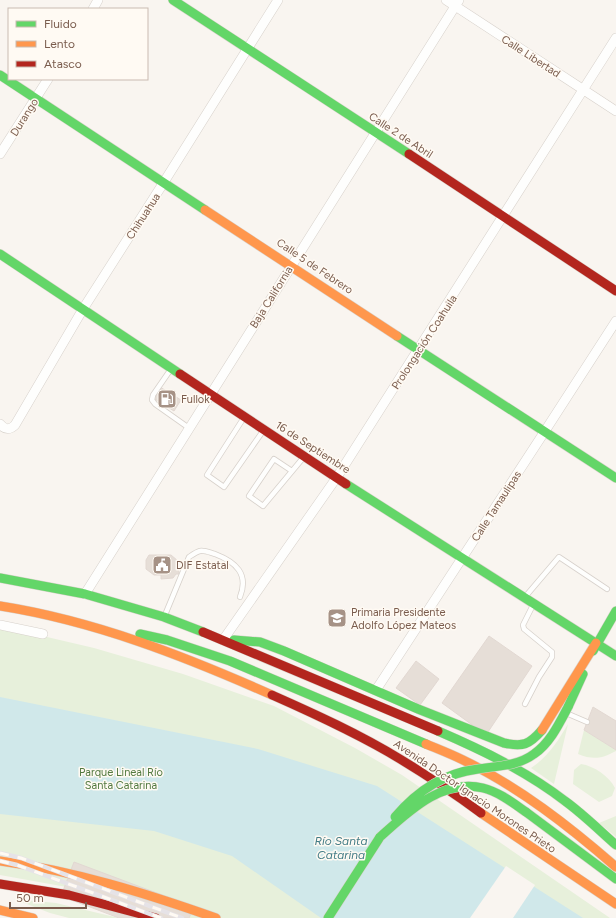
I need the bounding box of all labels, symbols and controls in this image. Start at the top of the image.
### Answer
legend [8,8,148,80]
text: Fluido [44,17,77,31]
street label: Calle Libertad [499,33,563,80]
text: Lento [44,37,75,51]
text: Atasco [44,57,82,71]
street label: Durango [8,96,41,139]
street label: Calle 2 de Abril [366,110,435,161]
street label: Chihuahua [124,191,163,242]
street label: Calle 5 de Febrero [274,236,355,297]
street label: Baja California [247,264,296,331]
street label: Prolongación Coahuila [389,293,460,392]
fuel station icon: Fullok [156,388,178,410]
place label: Fullok [181,393,210,406]
street label: 16 de Septiembre [273,419,352,476]
street label: Calle Tamaulipas [469,469,524,544]
public building icon: DIF Estatal [151,554,173,576]
place label: DIF Estatal [176,559,229,572]
place label: Primaria Presidente Adolfo López Mateos [351,606,456,632]
school or university icon: Primaria Presidente Adolfo López Mateos [326,607,348,629]
street label: Avenida Doctor Ignacio Morones Prieto [391,737,558,856]
park label: Parque Lineal Río Santa Catarina [79,766,163,792]
water label: Río Santa Catarina [314,834,368,862]
scale bar [10,884,86,910]
text: 50 m [16,891,44,905]

